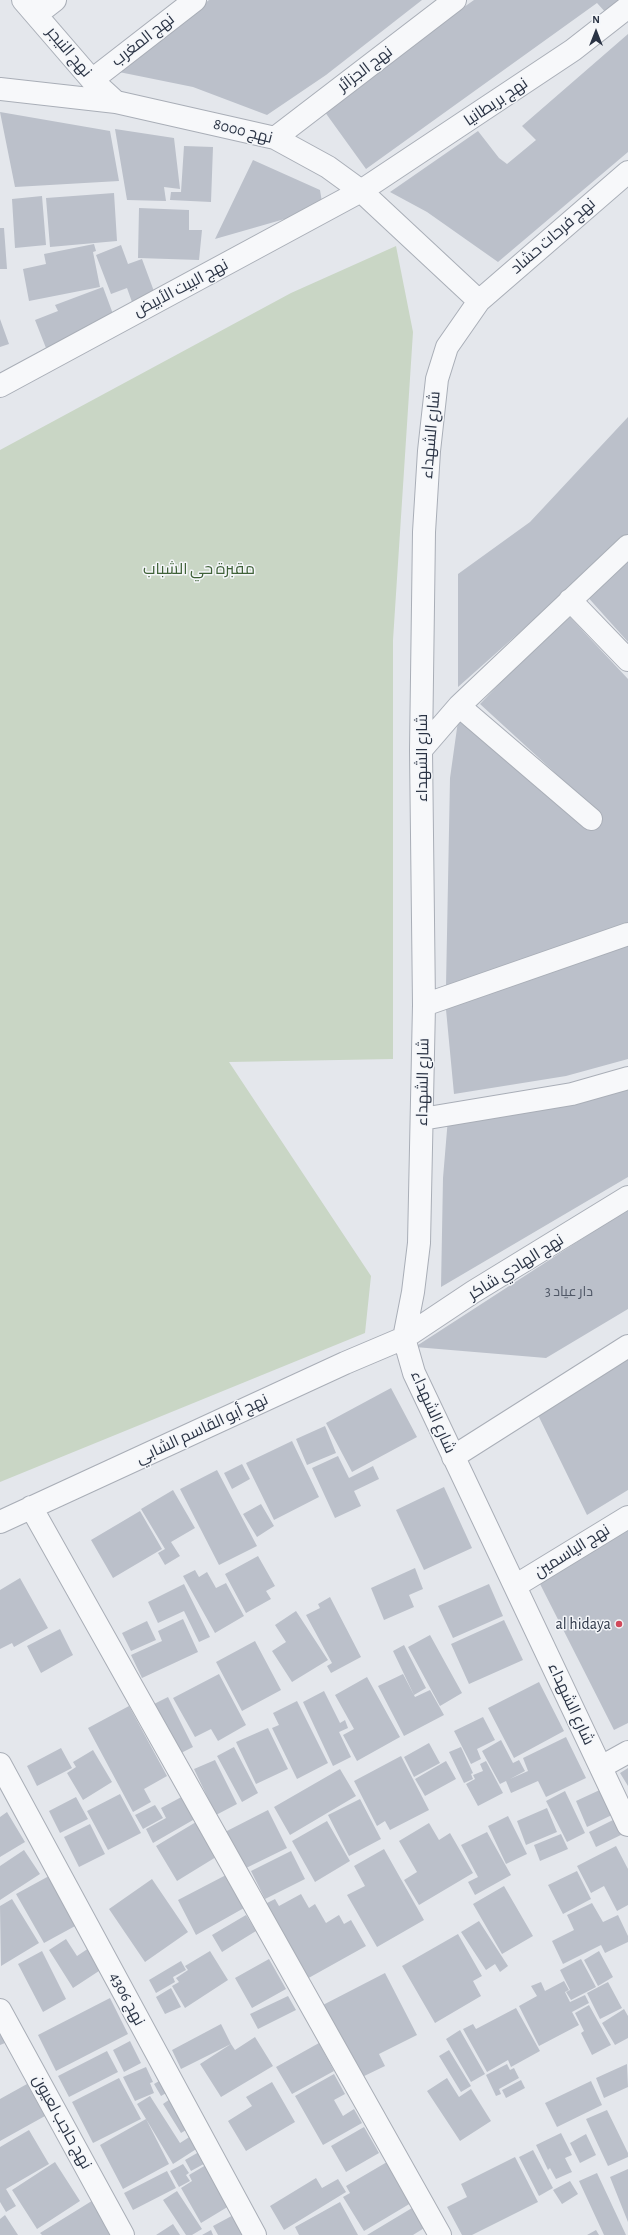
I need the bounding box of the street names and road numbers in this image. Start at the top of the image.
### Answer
street label: نهج المغرب [108,9,178,71]
street label: نهج النيجر [42,23,96,81]
street label: نهج الجزائر [334,42,396,96]
street label: نهج بريطانيا [461,74,531,130]
street label: نهج 8000 [211,114,275,148]
street label: نهج فرحات حشاد [507,194,599,278]
street label: نهج البيت الأبيض [130,255,232,321]
street label: شارع الشهداء [418,390,444,480]
street label: شارع الشهداء [412,714,432,802]
street label: شارع الشهداء [413,1038,433,1126]
street label: نهج الهادي شاكر [465,1230,567,1304]
street label: شارع الشهداء [406,1368,460,1456]
street label: نهج أبو القاسم الشابي [133,1390,271,1468]
street label: نهج الياسمين [531,1520,613,1582]
street label: شارع الشهداء [544,1660,598,1748]
street label: نهج 4306 [105,1969,149,2029]
street label: نهج حاجب لعيون [28,2071,96,2173]

